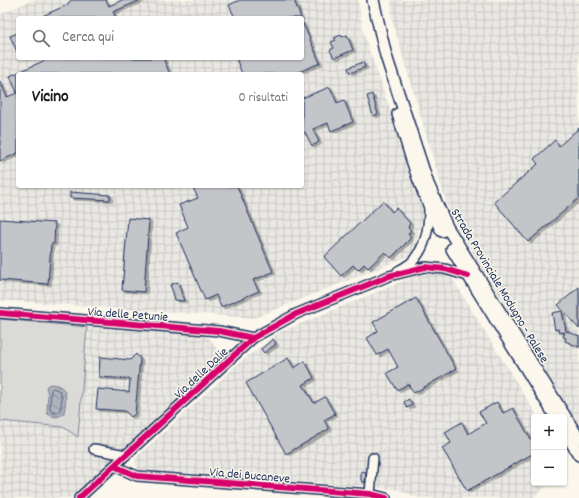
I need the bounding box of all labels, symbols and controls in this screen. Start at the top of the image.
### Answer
search box [16,16,304,60]
icon: search [30,27,52,49]
text: Cerca qui [62,27,114,49]
text: Vicino [32,86,69,110]
text: 0 risultati [238,89,288,108]
street label: Strada Provinciale Modugno - Palese [445,205,553,367]
street label: Via delle Petunie [87,303,169,328]
street label: Via delle Dalie [170,343,233,404]
map controls [531,414,567,486]
button: + [531,414,567,450]
button: − [531,450,567,486]
street label: Via dei Bucaneve [209,464,291,490]

